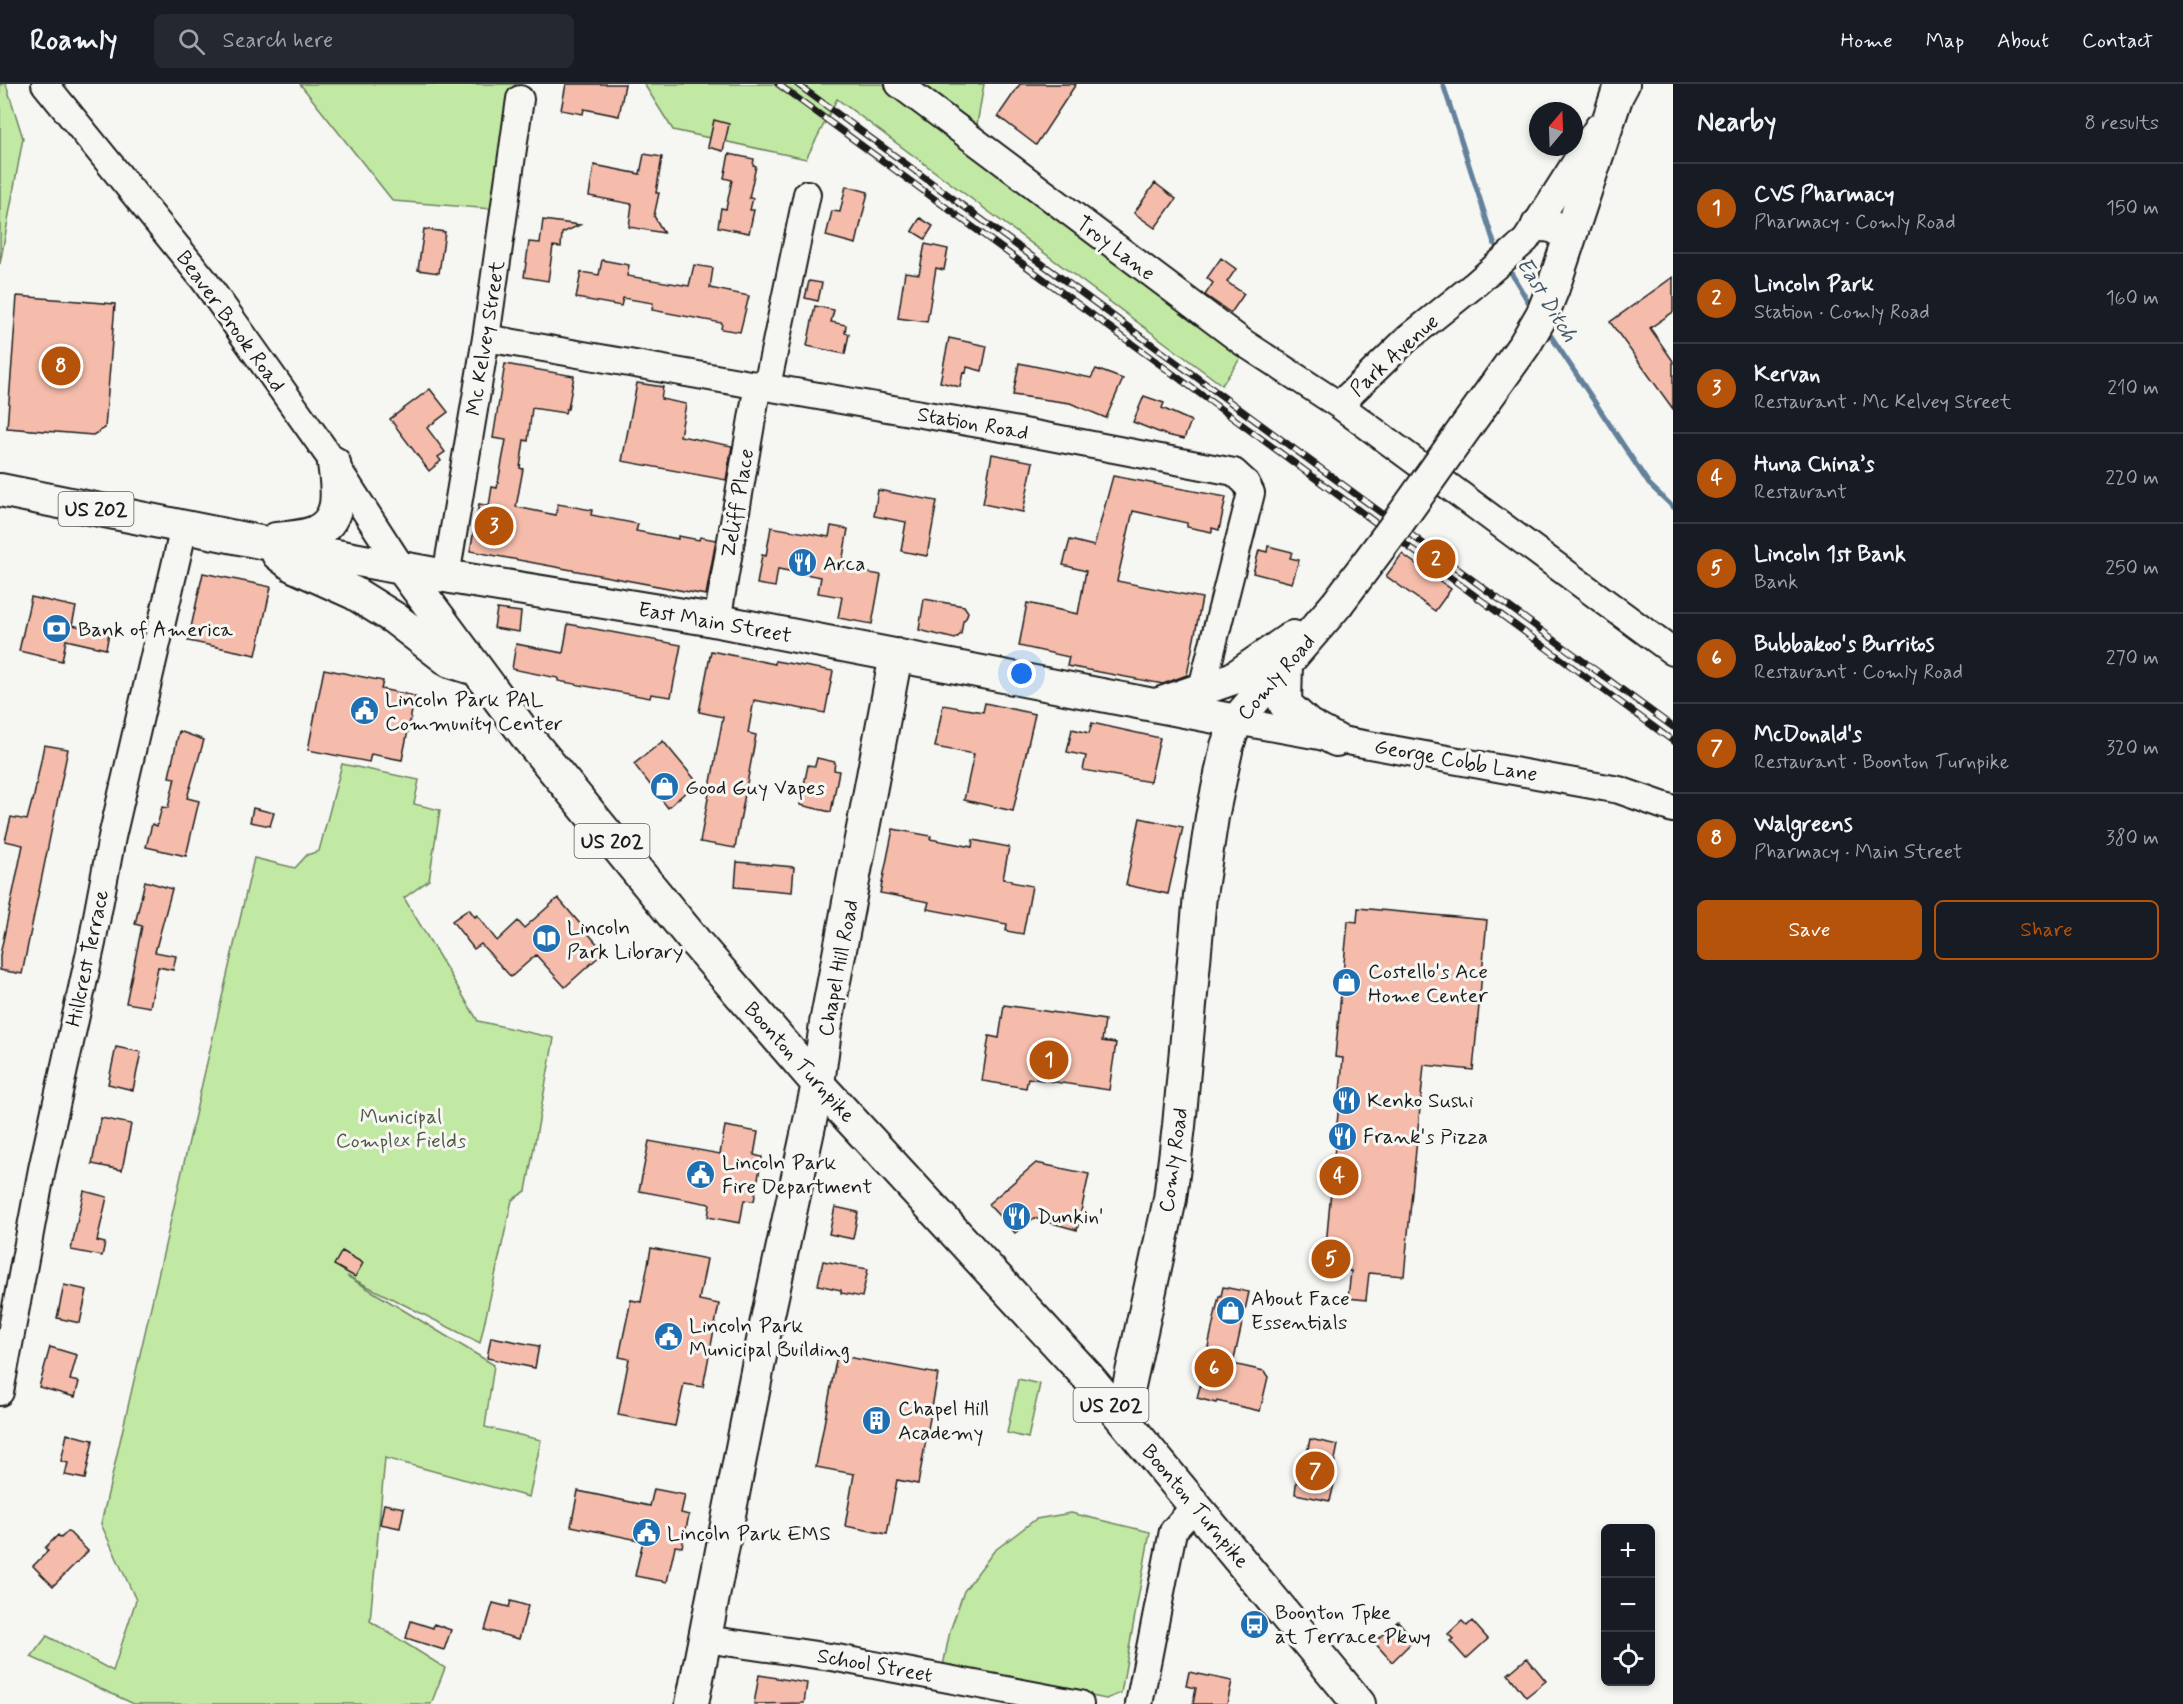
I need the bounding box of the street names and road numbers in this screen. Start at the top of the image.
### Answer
street label: Troy Lane [1070,210,1161,288]
street label: Beaver Brook Road [169,245,291,398]
street label: Mc Kelvey Street [460,258,512,418]
street label: Park Avenue [1344,308,1445,403]
street label: Station Road [915,400,1030,448]
street label: Zeliff Place [715,446,761,560]
road number: US 202 [58,492,134,526]
street label: East Main Street [636,596,794,650]
street label: Comly Road [1232,629,1322,727]
street label: George Cobb Lane [1372,733,1540,790]
road number: US 202 [574,824,650,858]
street label: Hillcrest Terrace [60,887,116,1029]
street label: Chapel Hill Road [812,897,866,1039]
street label: Boonton Turnpike [737,996,861,1129]
street label: Comly Road [1153,1106,1195,1214]
road number: US 202 [1074,1388,1148,1422]
street label: Boonton Turnpike [1135,1439,1256,1575]
street label: School Street [815,1642,935,1690]

